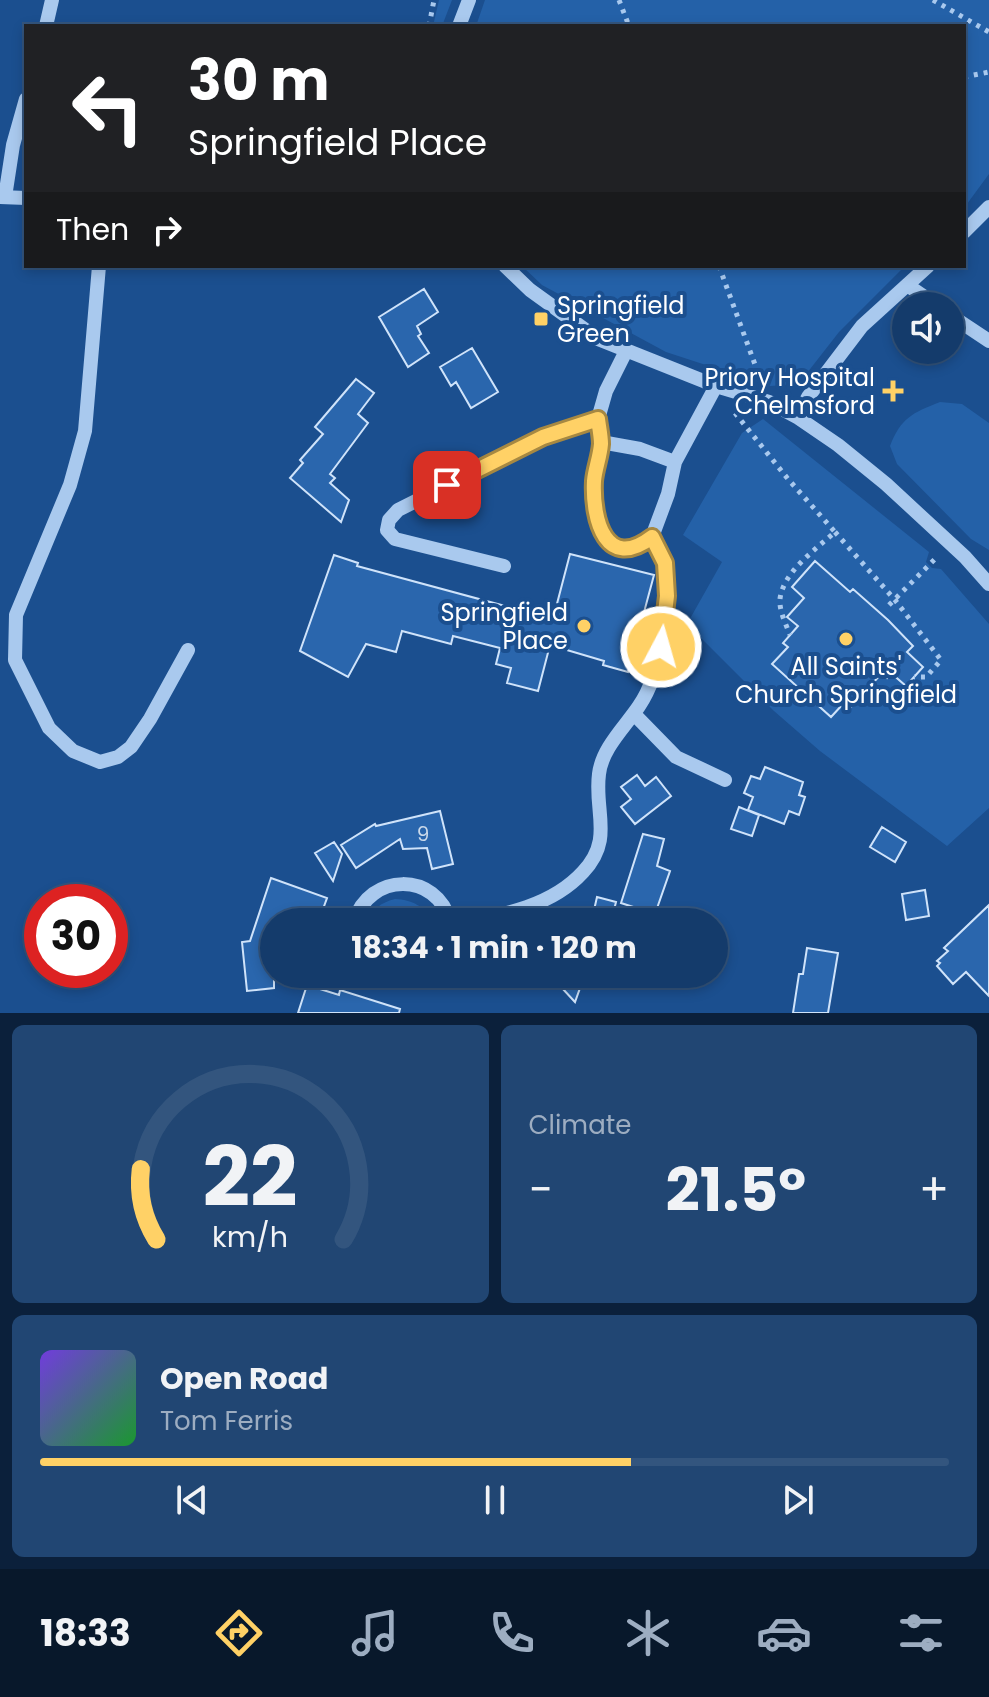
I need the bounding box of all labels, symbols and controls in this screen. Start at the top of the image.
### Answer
text: 30 m [188,41,330,120]
icon: left [56,56,160,160]
text: Springfield Place [188,117,487,168]
text: Then [56,208,129,251]
icon: right [145,208,189,252]
place label: Springfield Green [557,289,685,350]
map controls [892,292,964,364]
button: sound [892,292,964,364]
marker: Springfield Green [532,310,550,328]
place label: Priory Hospital Chelmsford [705,361,875,422]
marker: Priory Hospital Chelmsford [882,380,904,402]
pin [413,451,481,519]
icon: arrive [425,463,469,507]
place label: Springfield Place [440,596,568,657]
position arrow [619,605,703,689]
marker: Springfield Place [575,617,593,635]
marker: All Saints' Church Springfield [837,630,855,648]
place label: All Saints' Church Springfield [735,650,957,711]
house number: 9 [417,820,429,848]
speed limit sign: 30 [24,884,128,988]
text: 18:34 · 1 min · 120 m [351,926,637,969]
text: Climate [529,1107,631,1143]
text: 22 [203,1119,298,1235]
text: 21.5° [666,1148,806,1232]
text: − [529,1159,553,1220]
text: + [919,1159,949,1220]
text: km/h [212,1217,288,1257]
text: Open Road [160,1357,328,1400]
text: Tom Ferris [160,1403,293,1439]
icon: previous [170,1478,214,1522]
icon: pause [473,1478,517,1522]
icon: next [776,1478,820,1522]
icon: directions [211,1605,267,1661]
icon: music [347,1605,403,1661]
icon: phone [484,1605,540,1661]
icon: climate [620,1605,676,1661]
icon: car [756,1605,812,1661]
icon: filters [893,1605,949,1661]
text: 18:33 [40,1608,131,1659]

